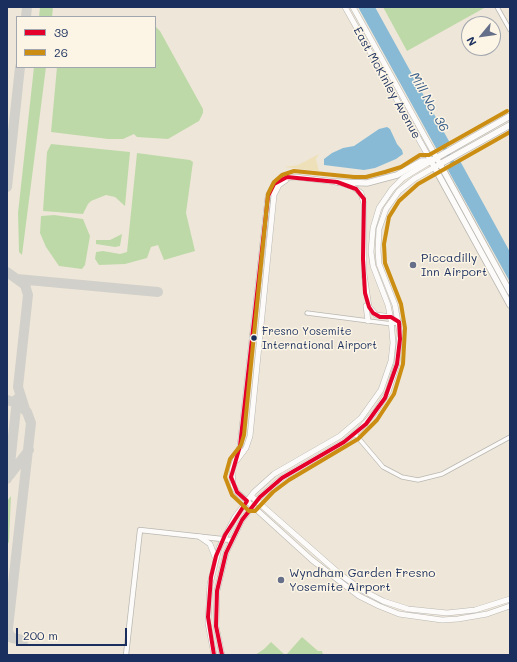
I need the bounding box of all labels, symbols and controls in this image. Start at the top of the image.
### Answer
legend [16,16,156,68]
north arrow [461,16,501,56]
text: 39 [54,24,68,40]
street label: East McKinley Avenue [350,25,424,141]
text: N [462,34,480,49]
text: 26 [54,44,68,60]
water label: Mill No. 36 [406,69,452,135]
place label: Piccadilly Inn Airport [421,251,487,279]
marker: Piccadilly Inn Airport [408,260,418,270]
place label: Fresno Yosemite International Airport [262,325,377,351]
marker: Fresno Yosemite International Airport [249,333,259,343]
place label: Wyndham Garden Fresno Yosemite Airport [289,566,435,594]
marker: Wyndham Garden Fresno Yosemite Airport [276,575,286,585]
scale bar [18,620,129,646]
text: 200 m [23,627,58,643]

